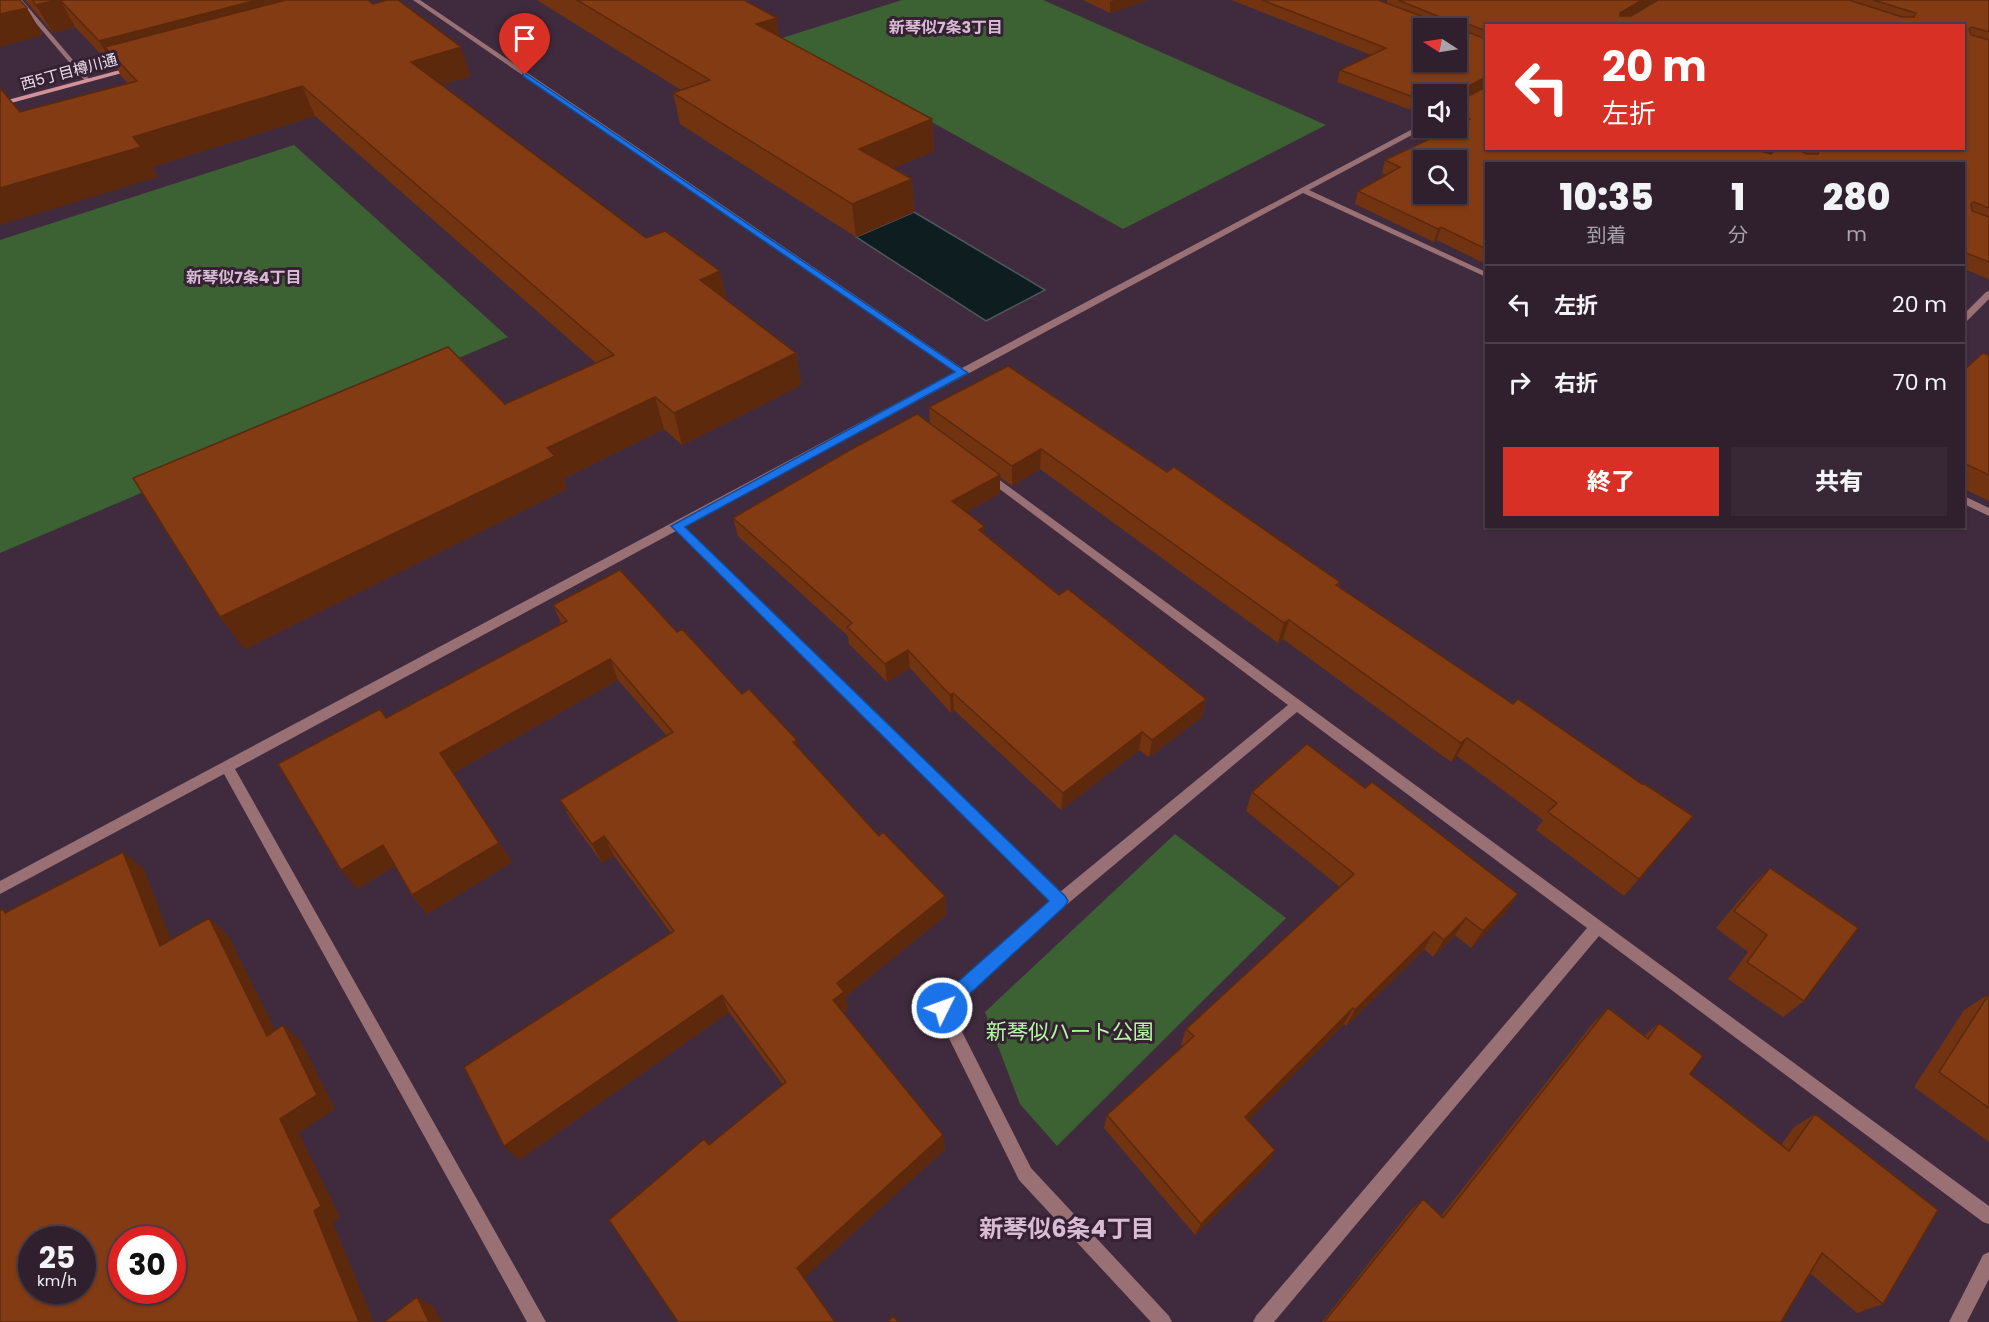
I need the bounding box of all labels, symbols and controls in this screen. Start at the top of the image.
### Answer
pin [499,13,550,75]
district label: 新琴似7条3丁目 [889,16,1003,39]
north arrow [1413,18,1467,72]
map controls [1413,18,1467,204]
icon: arrive [508,22,541,55]
text: 20 m [1602,37,1707,96]
icon: left [1503,48,1581,126]
street label: 西5丁目樽川通 [18,49,120,95]
button: sound [1413,84,1467,138]
text: 左折 [1602,95,1656,132]
button: search [1413,150,1467,204]
text: 10:35 [1560,172,1654,223]
text: 1 [1731,172,1745,223]
text: 280 [1823,172,1890,223]
text: m [1846,220,1867,248]
text: 到着 [1587,221,1627,249]
text: 分 [1728,221,1748,249]
district label: 新琴似7条4丁目 [186,266,302,289]
icon: left [1503,288,1536,321]
text: 20 m [1892,289,1947,320]
text: 左折 [1554,290,1598,321]
icon: right [1503,366,1536,399]
text: 70 m [1893,367,1947,398]
text: 右折 [1554,368,1598,399]
button: 終了 [1503,447,1719,516]
button: 共有 [1731,447,1947,516]
position arrow [910,976,974,1040]
park label: 新琴似ハート公園 [986,1017,1154,1046]
district label: 新琴似6条4丁目 [979,1212,1155,1245]
speed limit sign: 30 [108,1226,186,1304]
text: 25 [39,1236,75,1279]
text: km/h [37,1270,77,1291]

